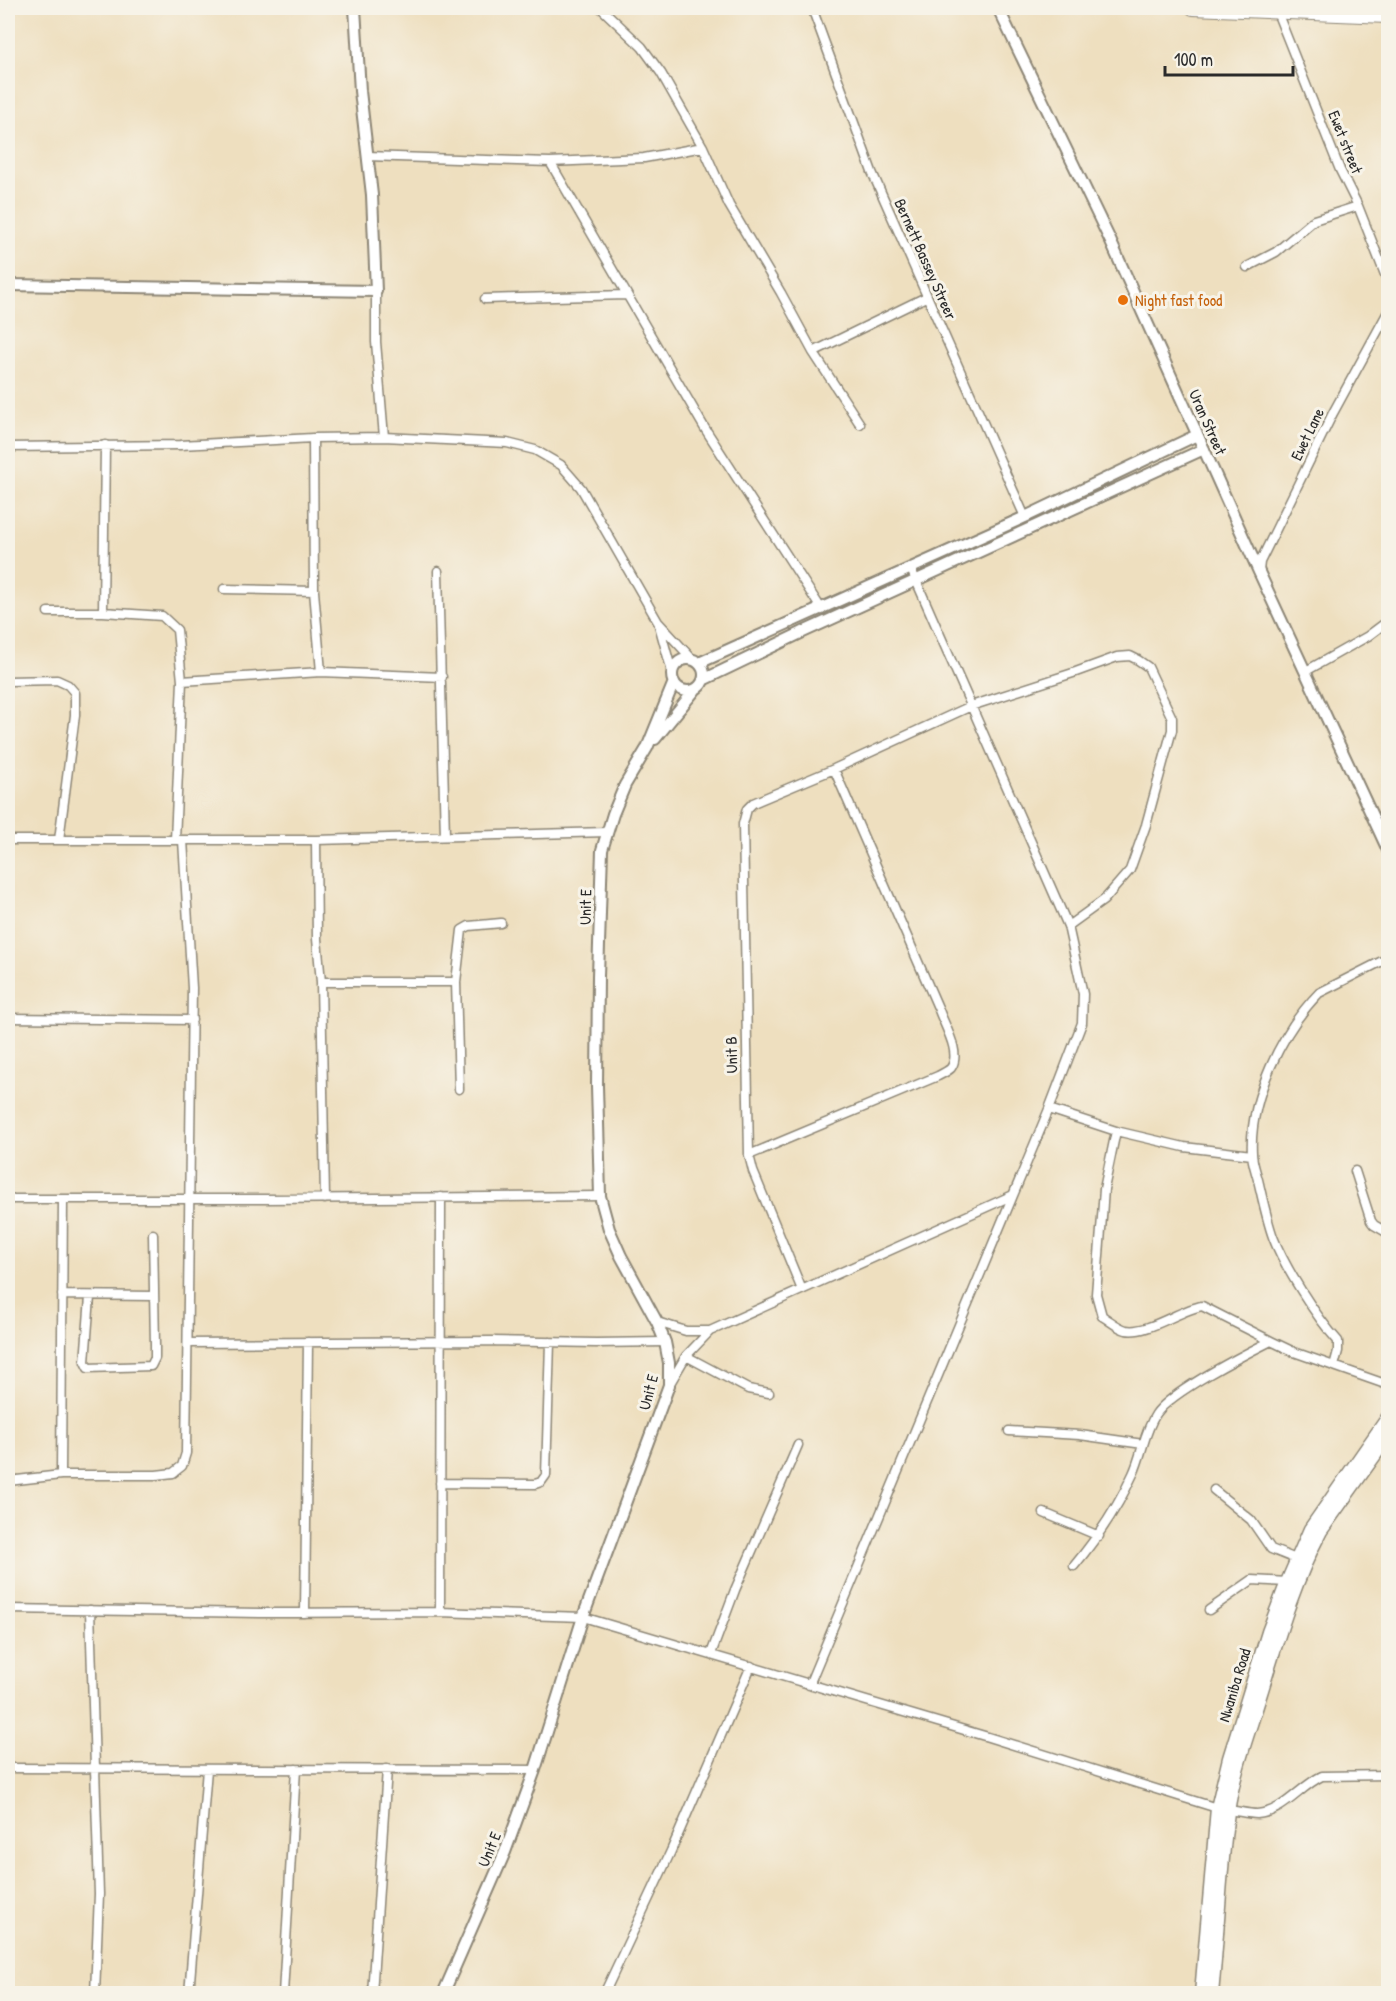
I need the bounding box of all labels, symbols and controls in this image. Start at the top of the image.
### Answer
scale bar [1165,39,1292,77]
text: 100 m [1174,47,1213,72]
street label: Ewet street [1323,107,1369,177]
street label: Bernett Bassey Streer [889,195,963,323]
place label: Night fast food [1135,289,1222,311]
marker: Night fast food [1116,293,1130,307]
street label: Uran Street [1184,386,1232,459]
street label: Ewet Lane [1285,404,1329,464]
street label: Unit E [574,889,596,925]
street label: Unit B [720,1036,742,1074]
street label: Unit E [633,1372,663,1412]
street label: Nwaniba Road [1212,1646,1256,1724]
street label: Unit E [472,1828,506,1870]

